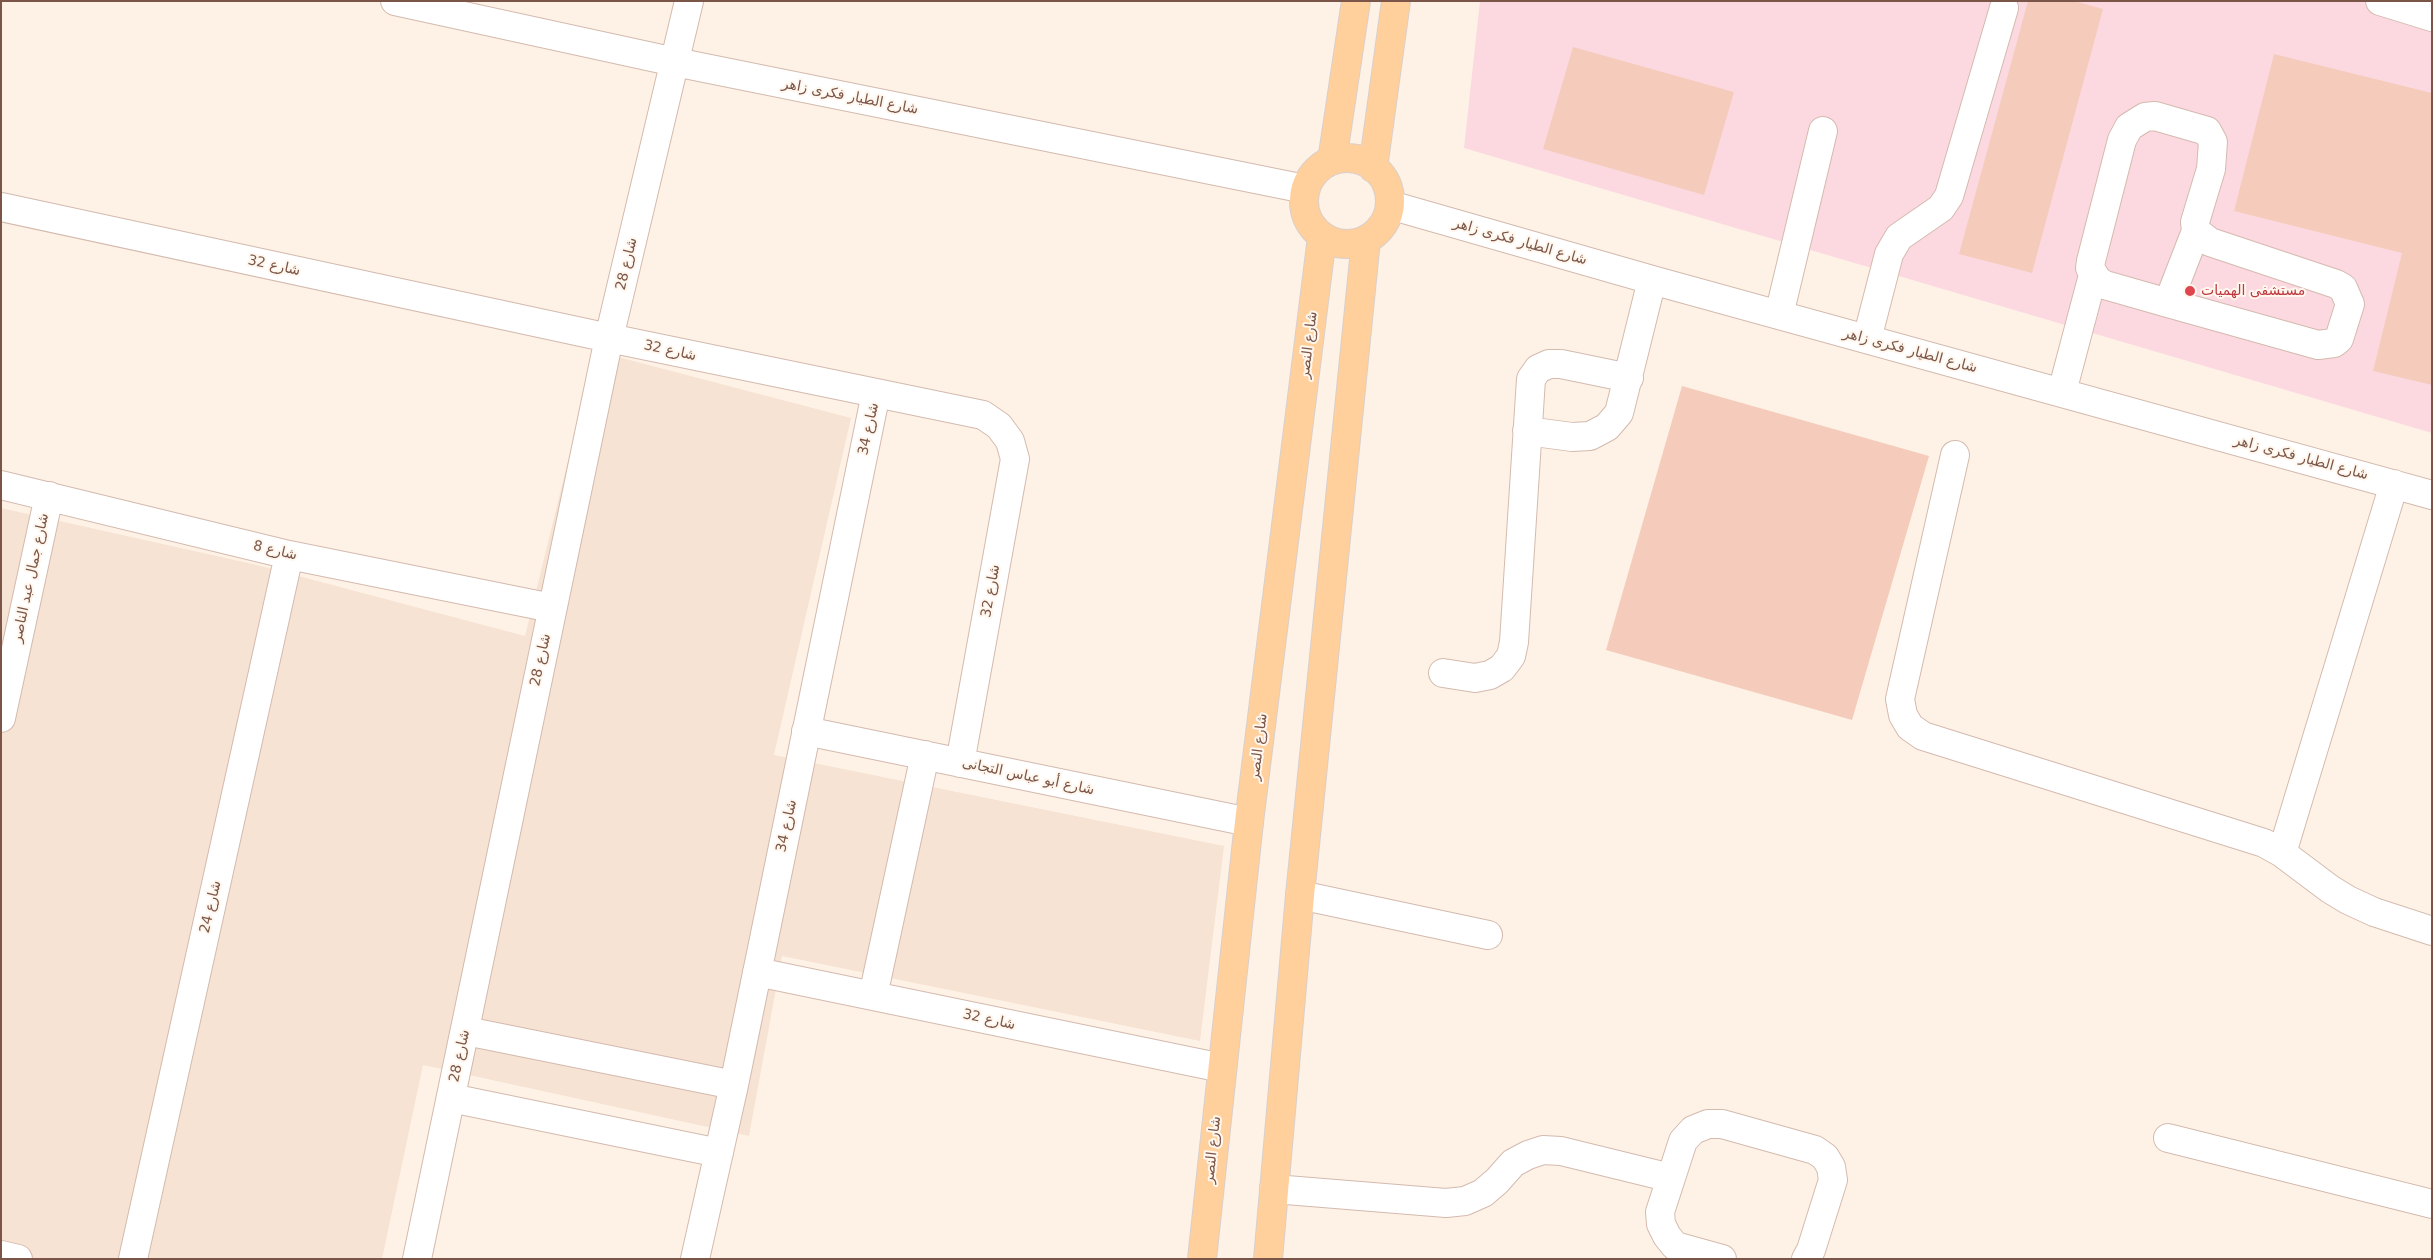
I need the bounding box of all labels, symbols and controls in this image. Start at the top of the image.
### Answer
street label: شارع الطيار فكرى زاهر [781,76,919,118]
street label: شارع الطيار فكرى زاهر [1451,215,1589,269]
street label: شارع 28 [613,236,641,292]
street label: شارع 32 [246,252,302,280]
place label: مستشفى الهميات [2201,283,2305,299]
marker: مستشفى الهميات [2183,284,2197,298]
street label: شارع النصر [1297,310,1321,380]
street label: شارع الطيار فكرى زاهر [1841,325,1979,377]
street label: شارع 32 [642,337,698,365]
street label: شارع 34 [855,401,883,457]
street label: شارع الطيار فكرى زاهر [2232,432,2370,484]
street label: شارع جمال عبد الناصر [9,512,53,644]
street label: شارع 8 [251,538,299,564]
street label: شارع 32 [978,563,1004,619]
street label: شارع 28 [527,632,555,688]
street label: شارع النصر [1247,712,1271,782]
street label: شارع أبو عباس التجانى [960,755,1096,799]
street label: شارع 34 [773,798,801,854]
street label: شارع 24 [197,879,225,935]
street label: شارع 32 [961,1006,1017,1034]
street label: شارع 28 [446,1028,474,1084]
street label: شارع النصر [1201,1115,1225,1185]

